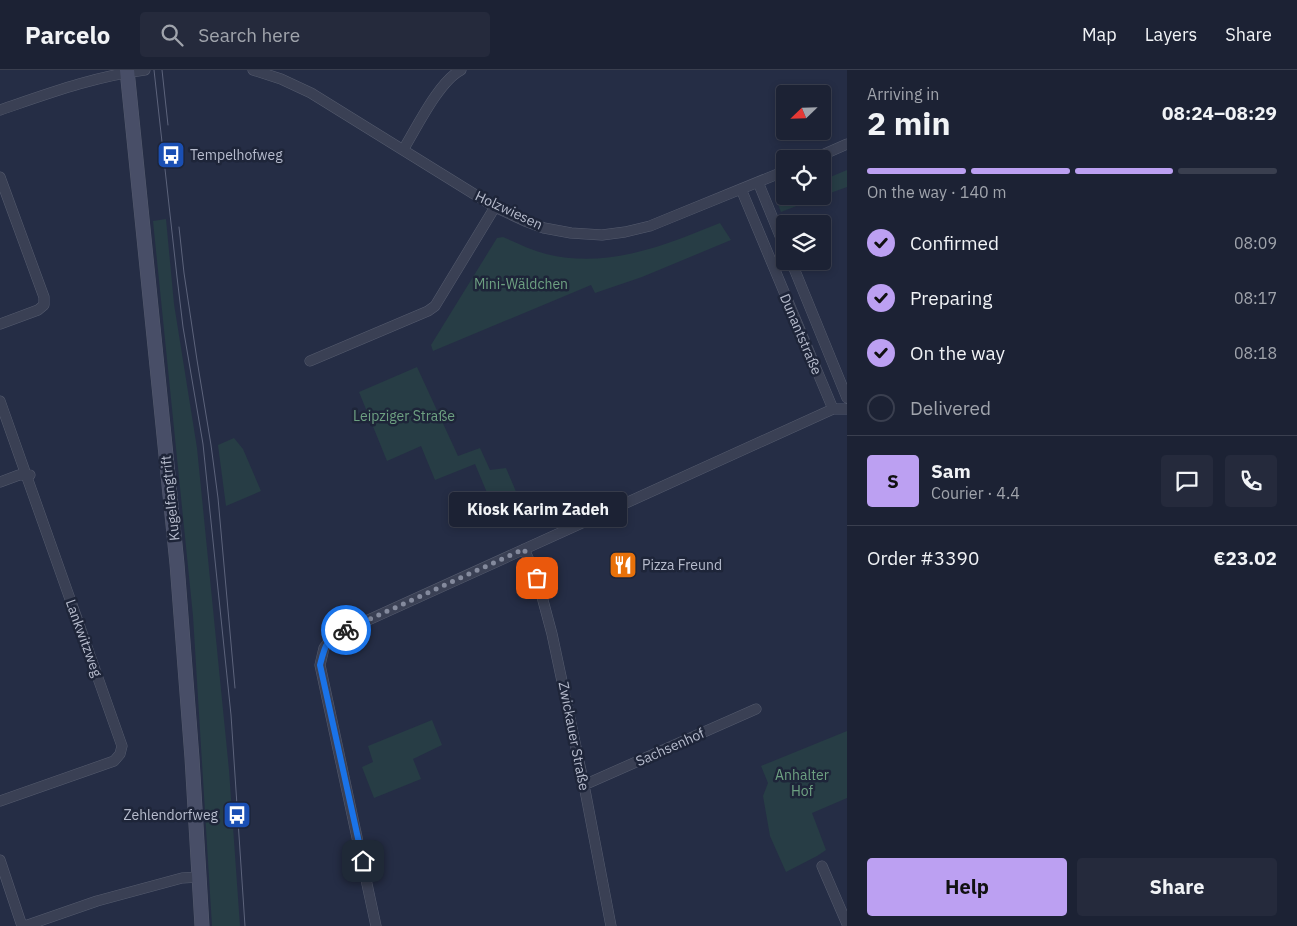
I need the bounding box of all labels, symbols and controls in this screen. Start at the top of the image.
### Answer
search box [140,12,490,57]
text: Parcelo [25,19,110,51]
icon: search [158,21,186,49]
text: Search here [198,23,300,47]
text: Map [1082,23,1117,46]
text: Layers [1145,23,1197,46]
text: Share [1225,23,1272,46]
text: Arriving in [867,84,939,104]
north arrow [776,85,831,140]
map controls [776,85,831,270]
text: 08:24–08:29 [1162,101,1277,125]
text: 2 min [867,102,951,144]
bus stop icon: Tempelhofweg [156,140,186,170]
place label: Tempelhofweg [190,146,283,164]
button: locate [776,150,831,205]
text: On the way · 140 m [867,182,1006,202]
street label: Holzwiesen [472,187,546,233]
button: layers [776,215,831,270]
icon: check [867,229,895,257]
text: Confirmed [910,231,999,255]
text: 08:09 [1234,233,1277,253]
park label: Mini-Wäldchen [474,275,568,293]
icon: check [867,284,895,312]
text: Preparing [910,286,992,310]
text: 08:17 [1234,288,1277,308]
street label: Dunantstraße [776,291,826,378]
icon: check [867,339,895,367]
text: On the way [910,341,1005,365]
text: 08:18 [1234,343,1277,363]
text: Delivered [910,396,991,420]
park label: Leipziger Straße [353,407,455,425]
street label: Kugelfangtrift [157,454,183,542]
button: chat [1161,455,1213,507]
button: phone [1225,455,1277,507]
text: Sam [931,459,971,483]
text: S [887,469,899,493]
text: Courier · 4.4 [931,483,1020,503]
callout: Kiosk Karim Zadeh [448,493,626,528]
text: Kiosk Karim Zadeh [467,499,609,519]
text: Order #3390 [867,546,979,570]
text: €23.02 [1214,546,1277,570]
restaurant icon: Pizza Freund [608,550,638,580]
place label: Pizza Freund [642,556,722,574]
pin [516,557,558,599]
icon: bag [523,564,551,592]
street label: Lankwitzweg [62,597,107,680]
courier [321,605,371,655]
icon: bike [332,616,360,644]
street label: Zwickauer Straße [555,680,593,792]
street label: Sachsenhof [633,724,708,770]
park label: Anhalter Hof [775,766,829,800]
bus stop icon: Zehlendorfweg [222,800,252,830]
place label: Zehlendorfweg [123,806,219,824]
pin [342,840,384,882]
icon: home [349,847,377,875]
button: Help [867,858,1067,916]
button: Share [1077,858,1277,916]

